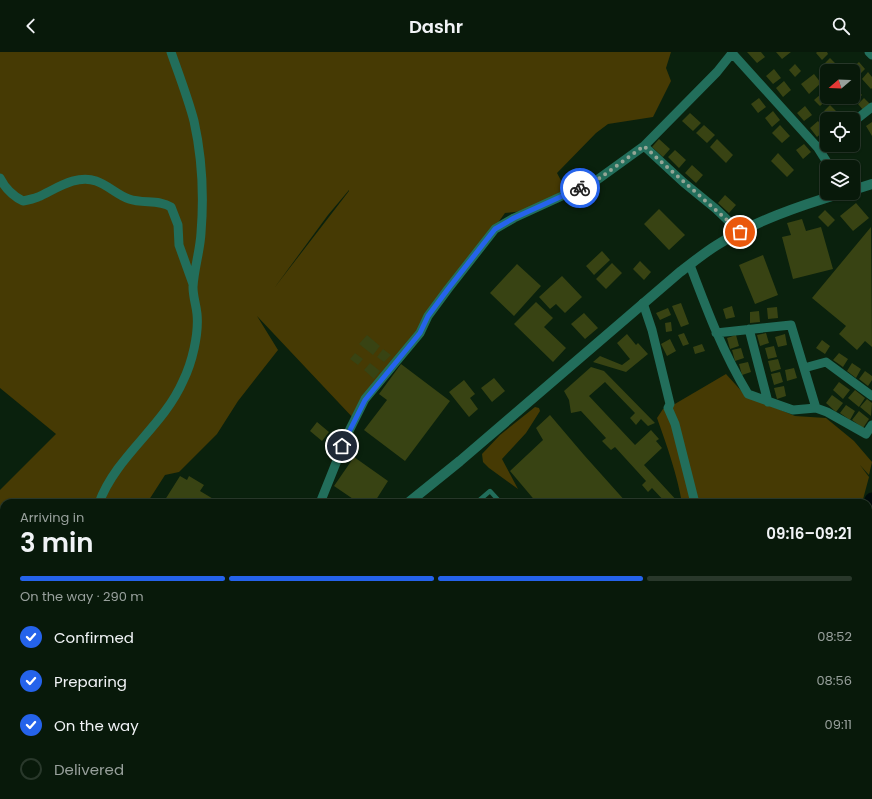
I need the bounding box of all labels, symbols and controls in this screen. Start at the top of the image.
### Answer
text: Dashr [409,14,463,39]
icon: back [20,15,42,37]
icon: search [830,15,852,37]
north arrow [820,64,860,104]
map controls [820,64,860,200]
button: locate [820,112,860,152]
button: layers [820,160,860,200]
courier [560,168,600,208]
icon: bike [569,177,591,199]
pin [723,215,757,249]
icon: bag [729,221,751,243]
pin [325,429,359,463]
icon: home [331,435,353,457]
text: Arriving in [20,508,84,527]
text: 09:16–09:21 [766,523,852,544]
text: 3 min [20,525,93,561]
text: On the way · 290 m [20,587,144,606]
icon: check [20,626,42,648]
text: Confirmed [54,627,134,648]
text: 08:52 [817,627,852,646]
icon: check [20,670,42,692]
text: Preparing [54,671,127,692]
text: 08:56 [816,671,852,690]
icon: check [20,714,42,736]
text: On the way [54,715,139,736]
text: 09:11 [825,715,852,734]
text: Delivered [54,759,124,780]

